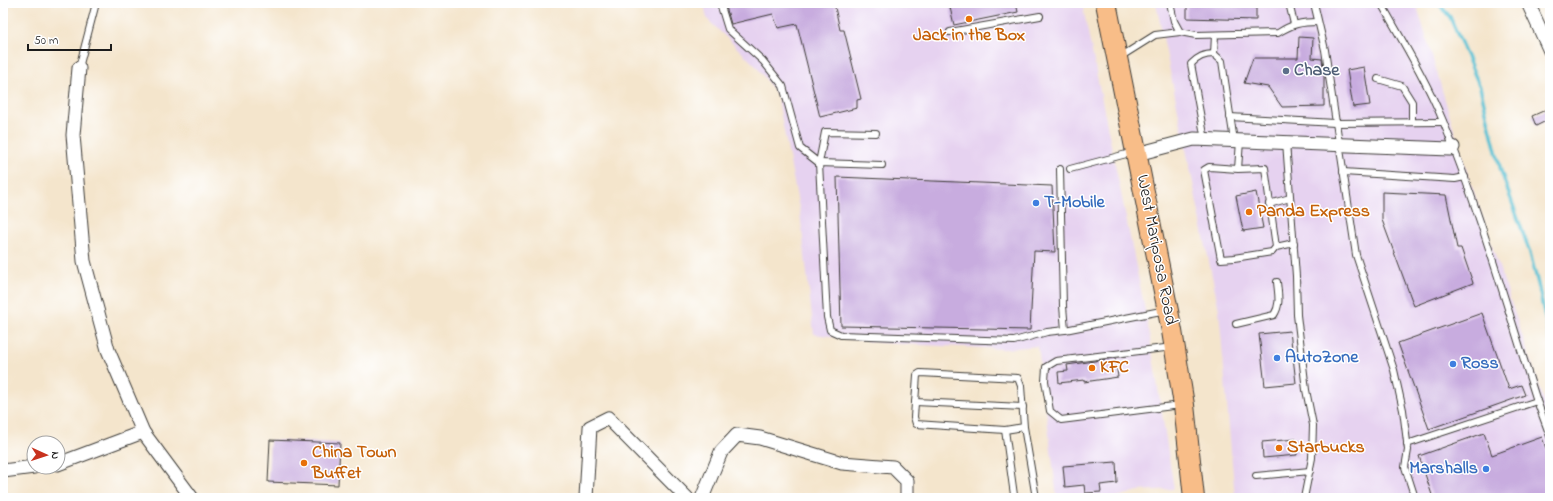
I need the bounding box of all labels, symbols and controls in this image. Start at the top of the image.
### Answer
marker: Jack in the Box [964,14,974,24]
place label: Jack in the Box [913,23,1025,49]
scale bar [28,26,111,52]
text: 50 m [34,32,58,50]
place label: Chase [1294,58,1340,84]
marker: Chase [1281,66,1291,76]
street label: West Mariposa Road [1129,172,1183,328]
place label: T-Mobile [1044,190,1106,216]
marker: T-Mobile [1031,198,1041,208]
place label: Panda Express [1257,199,1370,225]
marker: Panda Express [1244,207,1254,217]
place label: AutoZone [1285,345,1359,371]
place label: Ross [1461,351,1499,377]
marker: AutoZone [1272,353,1282,363]
place label: KFC [1100,355,1129,381]
marker: Ross [1448,359,1458,369]
marker: KFC [1087,363,1097,373]
north arrow [26,435,66,475]
place label: Starbucks [1287,435,1365,461]
place label: China Town Buffet [311,440,397,487]
marker: Starbucks [1274,443,1284,453]
text: N [47,451,63,460]
place label: Marshalls [1409,456,1478,482]
marker: China Town Buffet [299,458,309,468]
marker: Marshalls [1481,464,1491,474]

